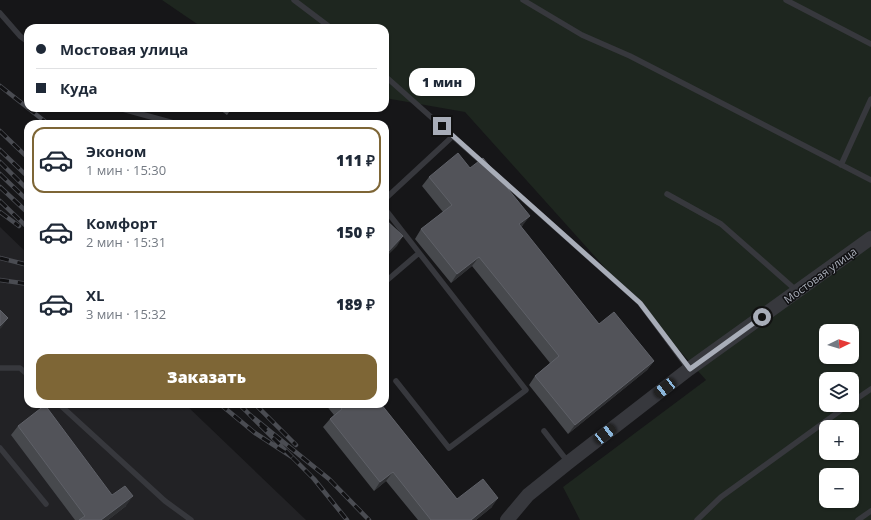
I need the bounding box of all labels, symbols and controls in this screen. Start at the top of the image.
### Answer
text: Мостовая улица [60,39,188,59]
callout: 1 мин [409,68,475,96]
text: 1 мин [422,73,462,91]
text: Куда [60,78,98,98]
route end [433,117,451,135]
text: Эконом [86,141,146,161]
icon: car [38,142,74,178]
text: 111 ₽ [336,150,375,170]
text: 1 мин · 15:30 [86,161,166,179]
text: Комфорт [86,213,157,233]
icon: car [38,214,74,250]
text: 150 ₽ [336,222,375,242]
text: 2 мин · 15:31 [86,233,166,251]
street label: Мостовая улица [781,243,859,307]
text: XL [86,285,104,305]
icon: car [38,286,74,322]
text: 189 ₽ [336,294,375,314]
text: 3 мин · 15:32 [86,305,166,323]
route start [753,308,771,326]
north arrow [819,324,859,364]
map controls [819,324,859,508]
button: Заказать [36,354,377,400]
button: layers [819,372,859,412]
car [652,376,678,400]
button: + [819,420,859,460]
car [592,422,618,446]
button: − [819,468,859,508]

